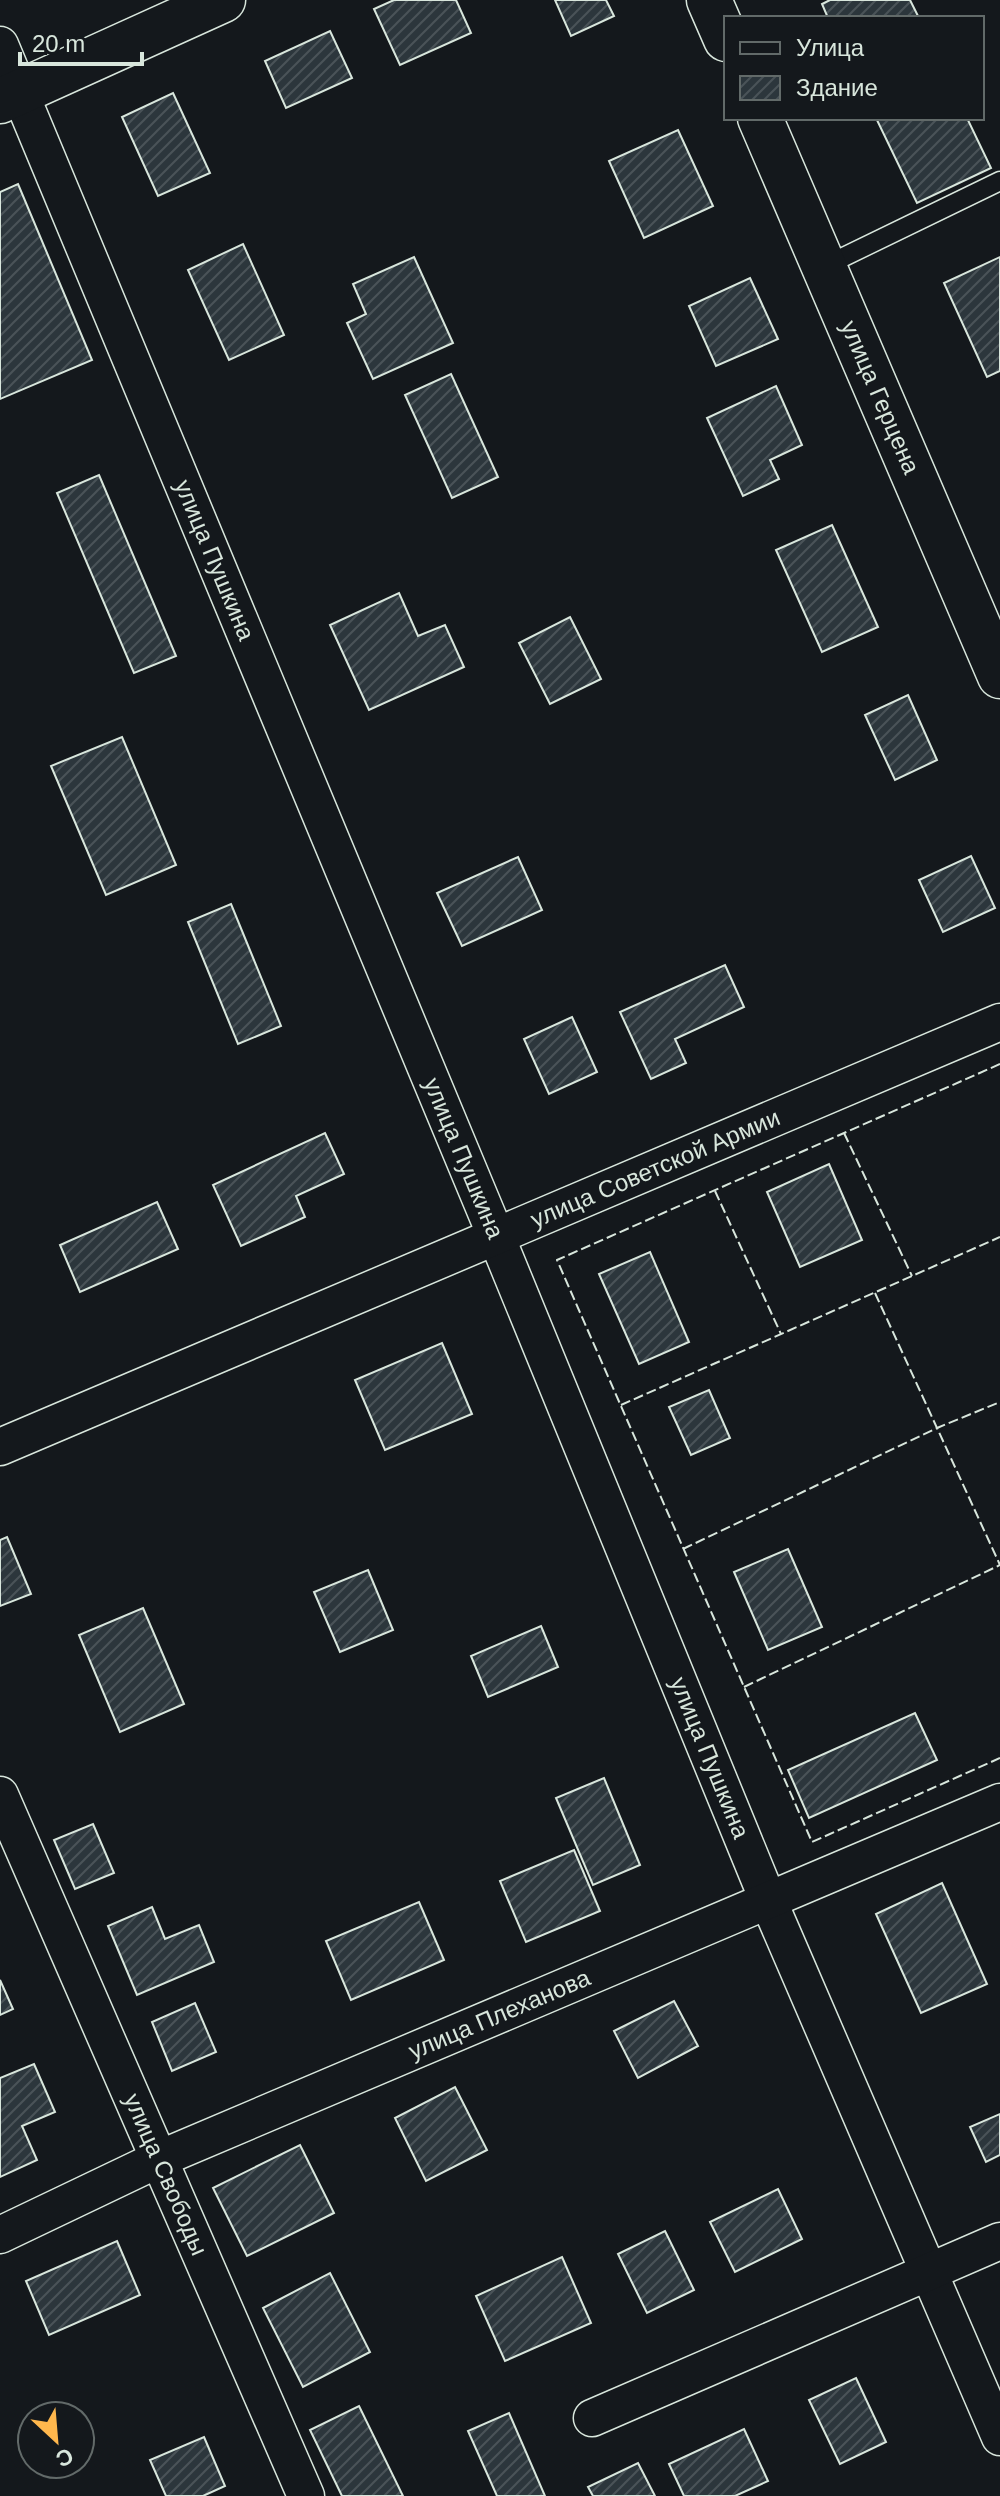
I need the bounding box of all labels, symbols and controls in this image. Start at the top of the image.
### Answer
scale bar [20,16,142,66]
legend [724,16,984,120]
text: 20 m [32,30,85,57]
text: Улица [796,34,865,61]
text: Здание [796,74,878,101]
street label: улица Герцена [836,316,926,478]
street label: улица Пушкина [170,475,261,645]
street label: улица Пушкина [419,1074,510,1243]
street label: улица Советской Армии [526,1103,784,1233]
street label: улица Пушкина [665,1673,755,1843]
street label: улица Плеханова [404,1963,594,2064]
street label: улица Свободы [119,2089,213,2259]
north arrow [16,2400,96,2480]
text: С [52,2443,77,2472]

